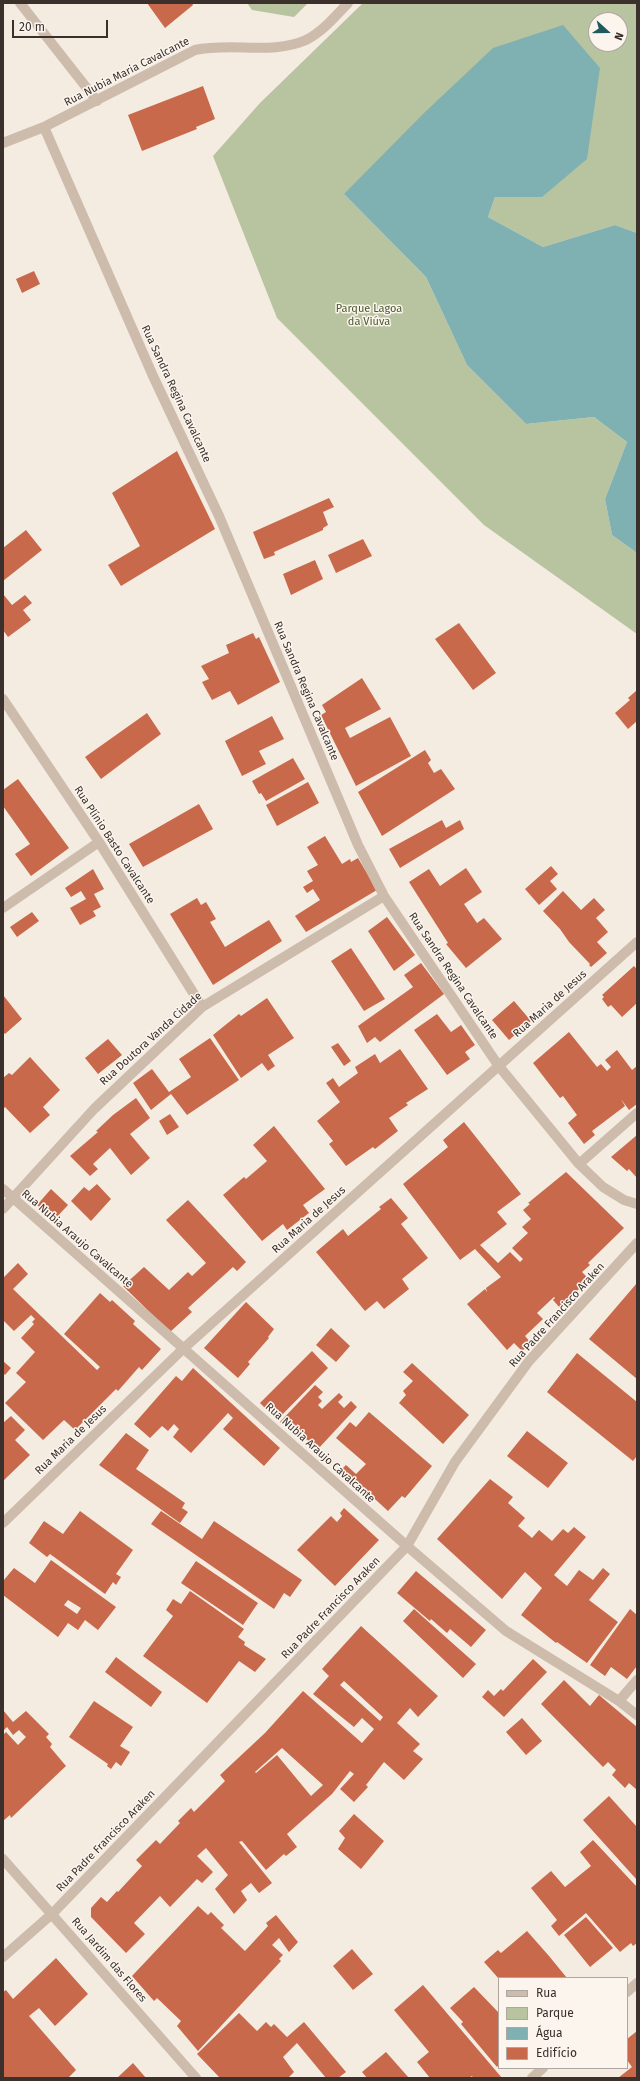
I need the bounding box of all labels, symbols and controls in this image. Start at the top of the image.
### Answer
scale bar [14,12,110,38]
north arrow [588,12,628,52]
text: 20 m [19,20,45,34]
text: N [611,30,626,42]
street label: Rua Nubia Maria Cavalcante [62,35,192,109]
park label: Parque Lagoa da Viúva [336,302,402,328]
street label: Rua Sandra Regina Cavalcante [138,323,214,465]
street label: Rua Sandra Regina Cavalcante [271,619,341,763]
street label: Rua Plínio Basto Cavalcante [71,784,157,906]
street label: Rua Sandra Regina Cavalcante [406,910,500,1042]
street label: Rua Maria de Jesus [511,968,589,1040]
street label: Rua Doutora Vanda Cidade [97,990,205,1088]
street label: Rua Maria de Jesus [270,1184,348,1256]
street label: Rua Nubia Araujo Cavalcante [19,1187,135,1291]
street label: Rua Padre Francisco Araken [506,1260,608,1370]
street label: Rua Nubia Araujo Cavalcante [262,1400,378,1506]
street label: Rua Maria de Jesus [33,1403,109,1477]
street label: Rua Padre Francisco Araken [279,1554,383,1662]
street label: Rua Padre Francisco Araken [54,1787,158,1895]
street label: Rua Jardim das Flores [69,1915,149,2005]
legend [498,1977,628,2069]
text: Rua [536,1986,557,2000]
text: Parque [536,2006,574,2020]
text: Água [536,2026,563,2040]
text: Edifício [536,2046,577,2060]

